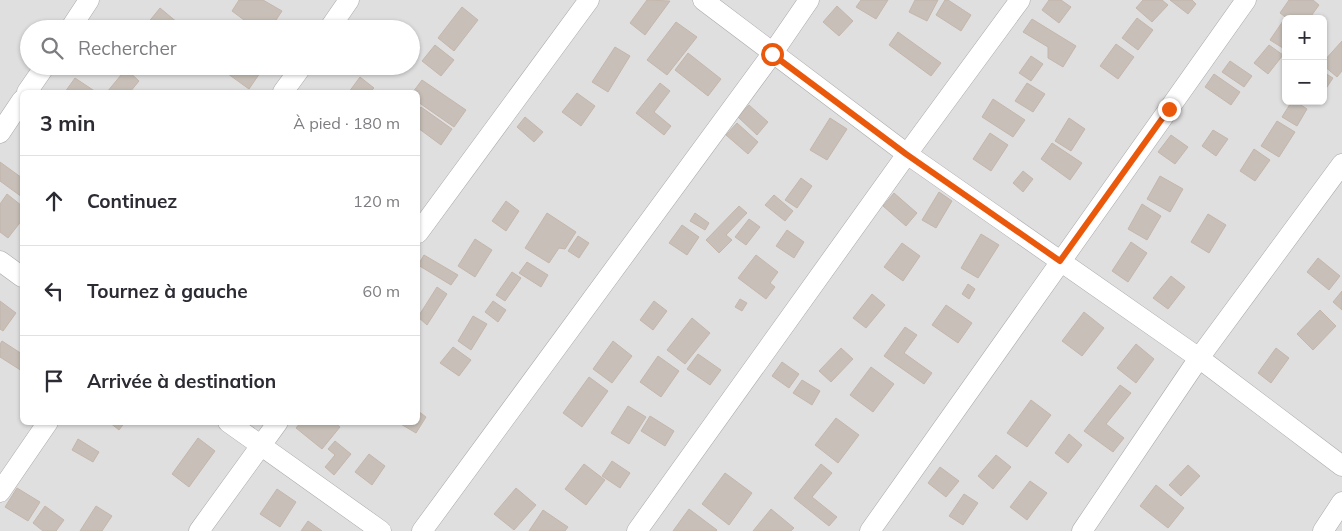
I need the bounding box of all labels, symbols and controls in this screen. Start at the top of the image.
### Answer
map controls [1282,15,1327,105]
button: + [1282,15,1327,60]
search box [20,20,420,75]
icon: search [38,34,66,62]
text: Rechercher [78,36,177,60]
route start [761,43,784,66]
button: − [1282,60,1327,105]
route end [1158,98,1181,121]
text: 3 min [40,110,95,136]
text: À pied · 180 m [293,113,400,133]
icon: ahead [40,187,68,215]
text: Continuez [87,189,177,213]
text: 120 m [353,191,400,211]
icon: left [40,277,68,305]
text: Tournez à gauche [87,279,248,303]
text: 60 m [363,281,400,301]
icon: arrive [40,367,68,395]
text: Arrivée à destination [87,369,276,393]

